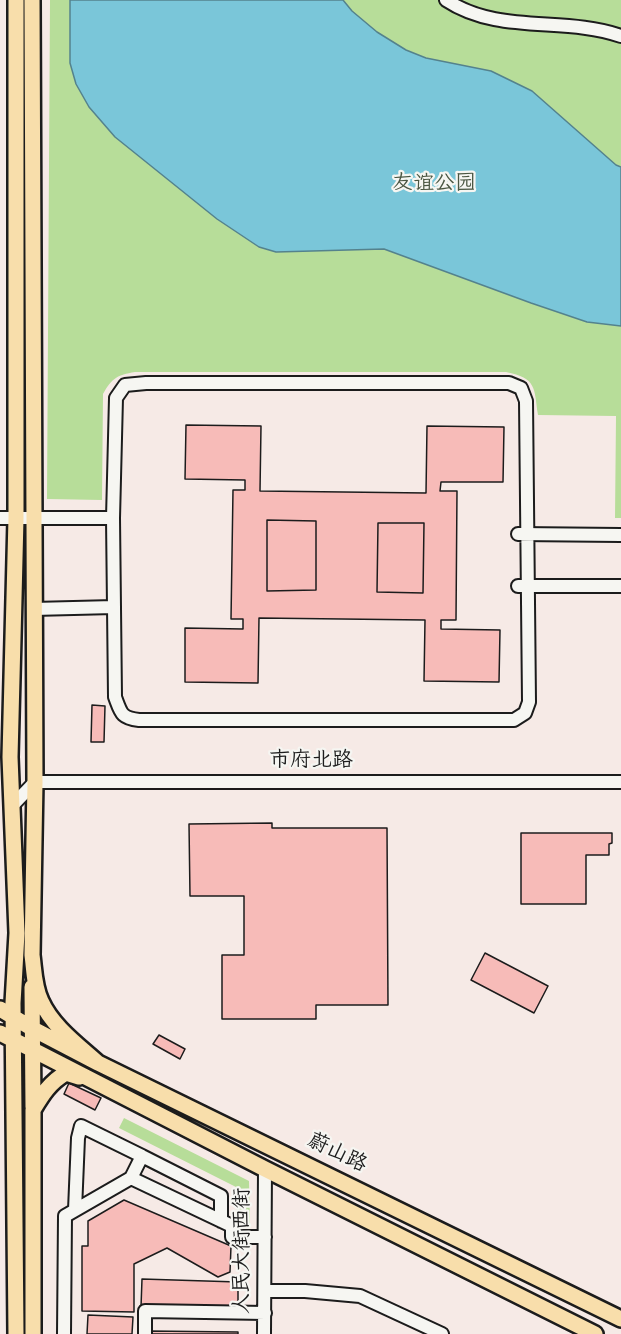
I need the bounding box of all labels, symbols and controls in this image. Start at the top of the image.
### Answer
park label: 友谊公园 [392,173,476,199]
street label: 市府北路 [269,750,353,776]
street label: 蔚山路 [302,1130,370,1180]
street label: 人民大街西街 [232,1188,258,1314]

